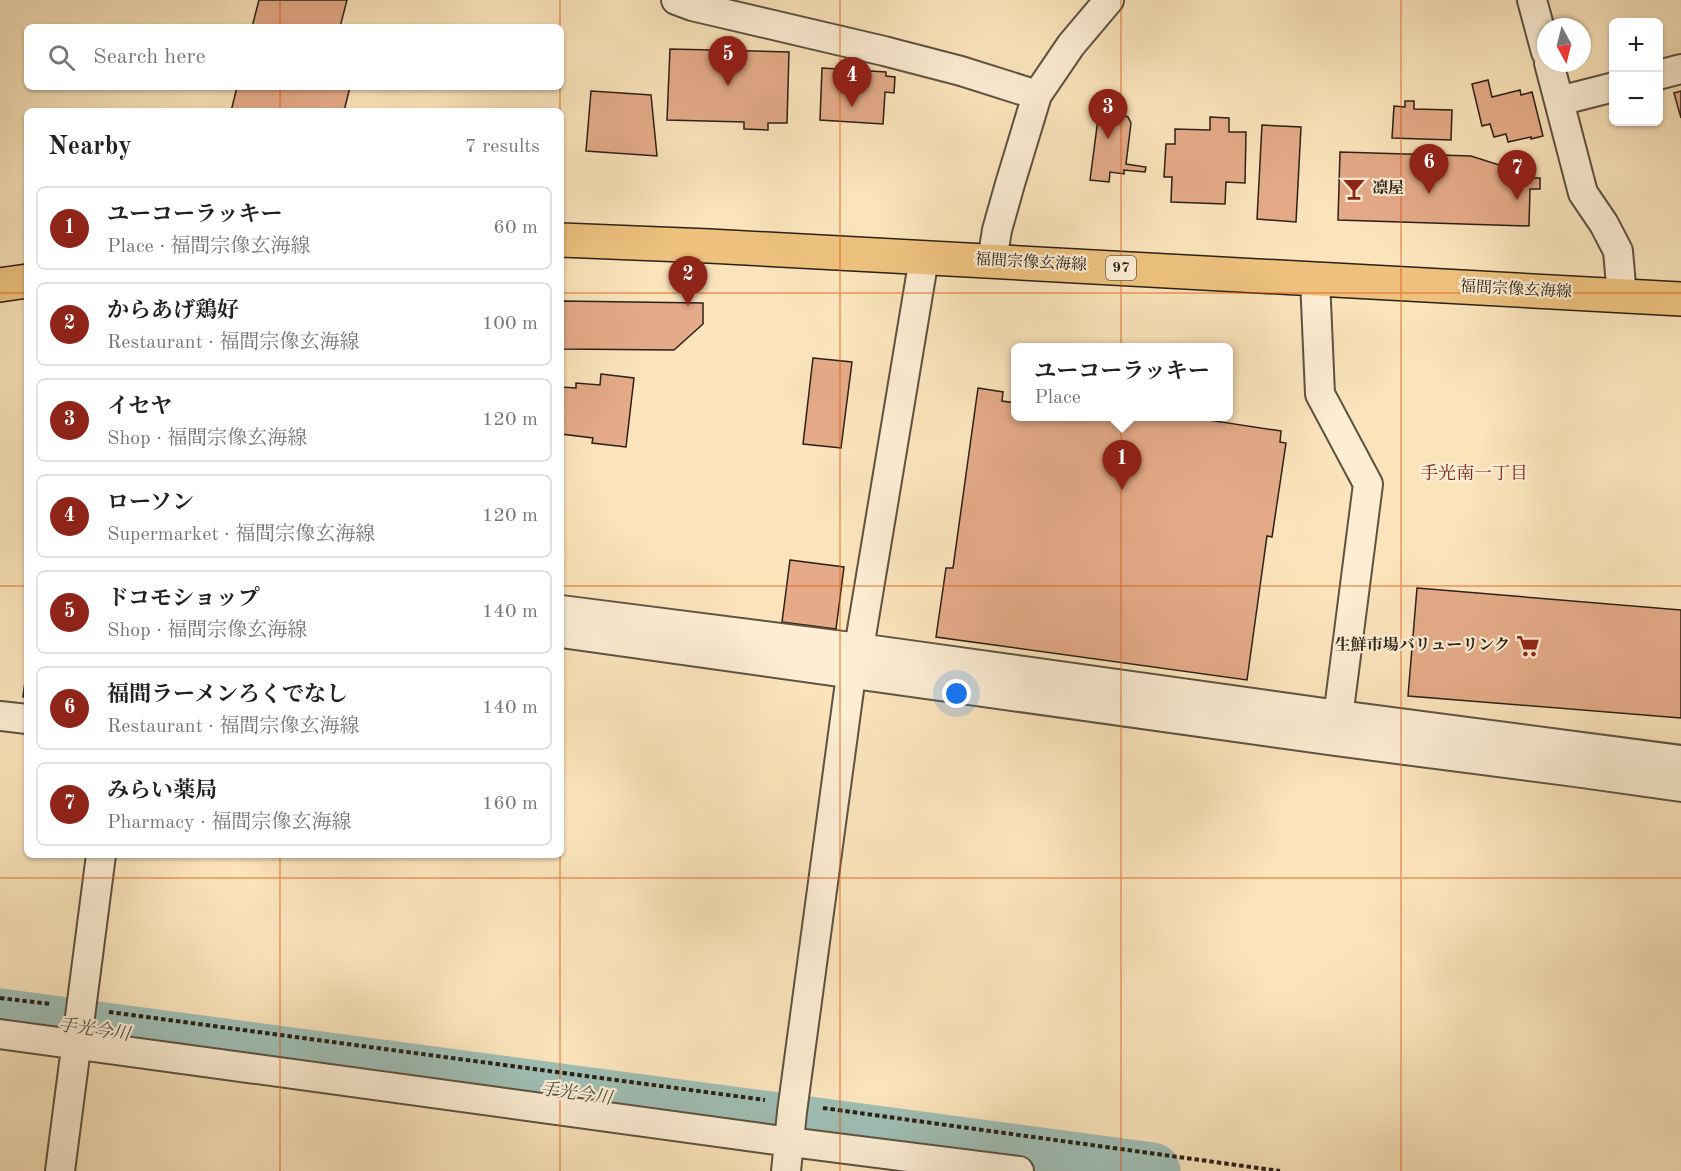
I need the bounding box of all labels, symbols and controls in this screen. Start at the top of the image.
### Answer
north arrow [1537,18,1591,72]
map controls [1609,18,1663,126]
button: + [1609,18,1663,72]
search box [24,24,564,90]
pin: 5 [708,36,748,86]
icon: search [45,41,78,74]
text: Search here [93,46,206,68]
pin: 4 [832,57,872,107]
button: − [1609,72,1663,126]
pin: 3 [1088,90,1128,139]
text: Nearby [48,134,132,160]
text: 7 results [465,137,540,157]
pin: 6 [1410,144,1448,194]
pin: 7 [1498,150,1537,200]
bar icon: 凛屋 [1341,176,1367,202]
place label: 凛屋 [1372,179,1404,197]
text: ユーコーラッキー [107,204,283,226]
text: 1 [64,218,75,238]
text: 60 m [493,218,538,238]
text: Place · 福間宗像玄海線 [107,237,311,257]
street label: 福間宗像玄海線 [975,250,1087,274]
pin: 2 [668,256,708,306]
road number: 97 [1106,256,1136,280]
street label: 福間宗像玄海線 [1460,277,1572,301]
text: からあげ鶏好 [107,300,239,322]
text: 2 [64,314,75,334]
text: 100 m [482,314,538,334]
text: Restaurant · 福間宗像玄海線 [107,333,359,353]
popup [1011,343,1233,421]
text: ユーコーラッキー [1034,361,1210,383]
text: Place [1034,388,1081,408]
text: イセヤ [107,396,172,418]
text: 3 [64,410,75,430]
text: 120 m [482,410,538,430]
text: Shop · 福間宗像玄海線 [107,429,307,449]
pin: 1 [1102,440,1142,490]
district label: 手光南一丁目 [1420,463,1528,483]
text: ローソン [107,492,194,514]
text: 4 [64,506,75,526]
text: 120 m [482,506,538,526]
text: Supermarket · 福間宗像玄海線 [107,525,375,545]
text: ドコモショップ [107,588,260,610]
text: 5 [64,602,75,622]
text: 140 m [482,602,538,622]
text: Shop · 福間宗像玄海線 [107,621,307,641]
supermarket icon: 生鮮市場バリューリンク [1515,633,1541,659]
place label: 生鮮市場バリューリンク [1335,636,1510,654]
your location [942,679,971,708]
text: 福間ラーメンろくでなし [107,684,348,706]
text: 6 [64,698,75,718]
text: 140 m [482,698,538,718]
text: Restaurant · 福間宗像玄海線 [107,717,359,737]
text: みらい薬局 [107,780,217,802]
text: 7 [64,794,75,814]
text: 160 m [482,794,538,814]
text: Pharmacy · 福間宗像玄海線 [107,813,351,833]
water label: 手光今川 [57,1014,133,1044]
water label: 手光今川 [539,1078,615,1108]

